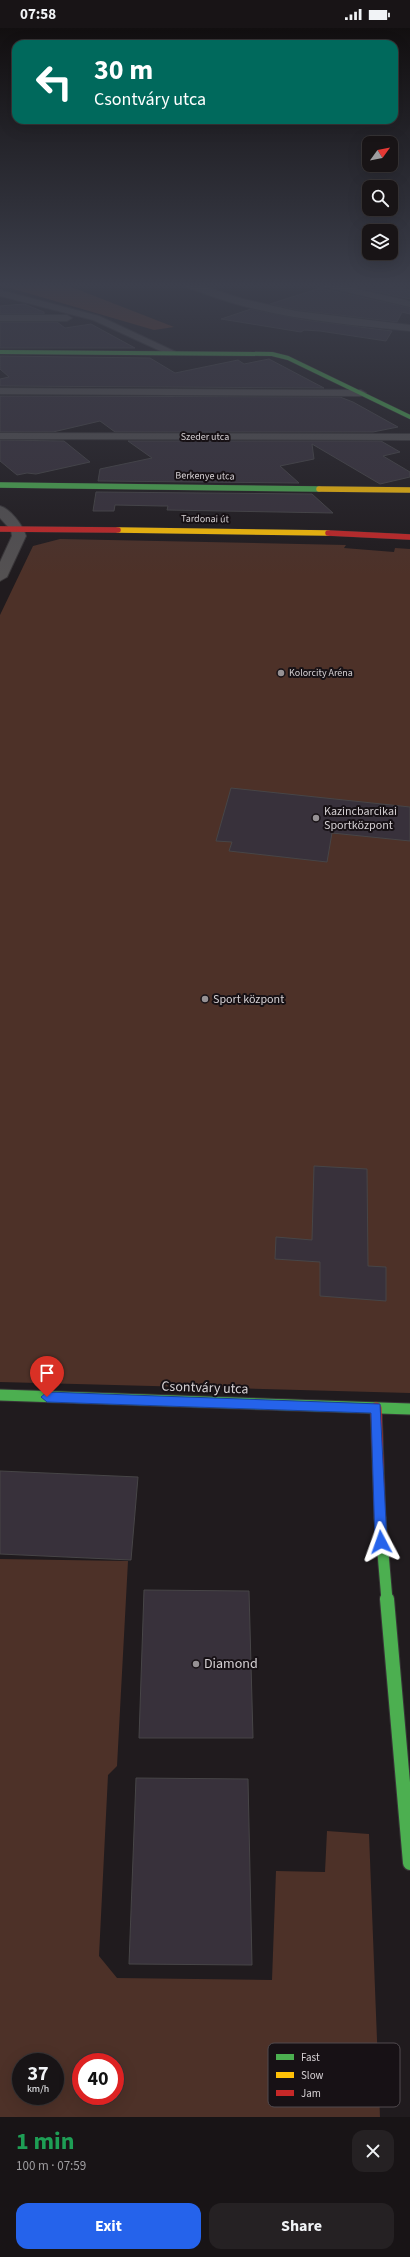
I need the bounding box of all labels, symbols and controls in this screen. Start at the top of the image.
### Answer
text: 07:58 [20,4,56,25]
text: 30 m [94,50,153,90]
icon: left [28,56,80,108]
text: Csontváry utca [94,87,206,112]
north arrow [362,136,398,172]
map controls [362,136,398,260]
button: search [362,180,398,216]
button: layers [362,224,398,260]
street label: Szeder utca [181,430,229,444]
street label: Berkenye utca [175,468,235,484]
street label: Tardonai út [181,512,230,526]
place label: Kolorcity Aréna [289,666,353,680]
marker: Kolorcity Aréna [276,668,286,678]
place label: Kazincbarcikai Sportközpont [324,803,397,834]
marker: Kazincbarcikai Sportközpont [311,813,321,823]
place label: Sport központ [213,991,284,1008]
marker: Sport központ [200,994,210,1004]
pin [30,1356,64,1397]
icon: arrive [36,1362,58,1384]
street label: Csontváry utca [161,1376,249,1400]
position arrow [360,1521,402,1563]
place label: Diamond [204,1654,258,1674]
marker: Diamond [191,1659,201,1669]
legend [268,2043,400,2107]
text: Fast [301,2050,320,2065]
speed limit sign: 40 [72,2053,124,2105]
text: 37 [27,2060,49,2088]
text: Slow [301,2068,324,2083]
text: km/h [27,2082,49,2096]
text: Jam [301,2086,321,2101]
text: 1 min [16,2124,74,2159]
button: close [352,2130,394,2172]
text: 100 m · 07:59 [16,2157,86,2175]
button: Exit [16,2203,201,2249]
button: Share [209,2203,394,2249]

